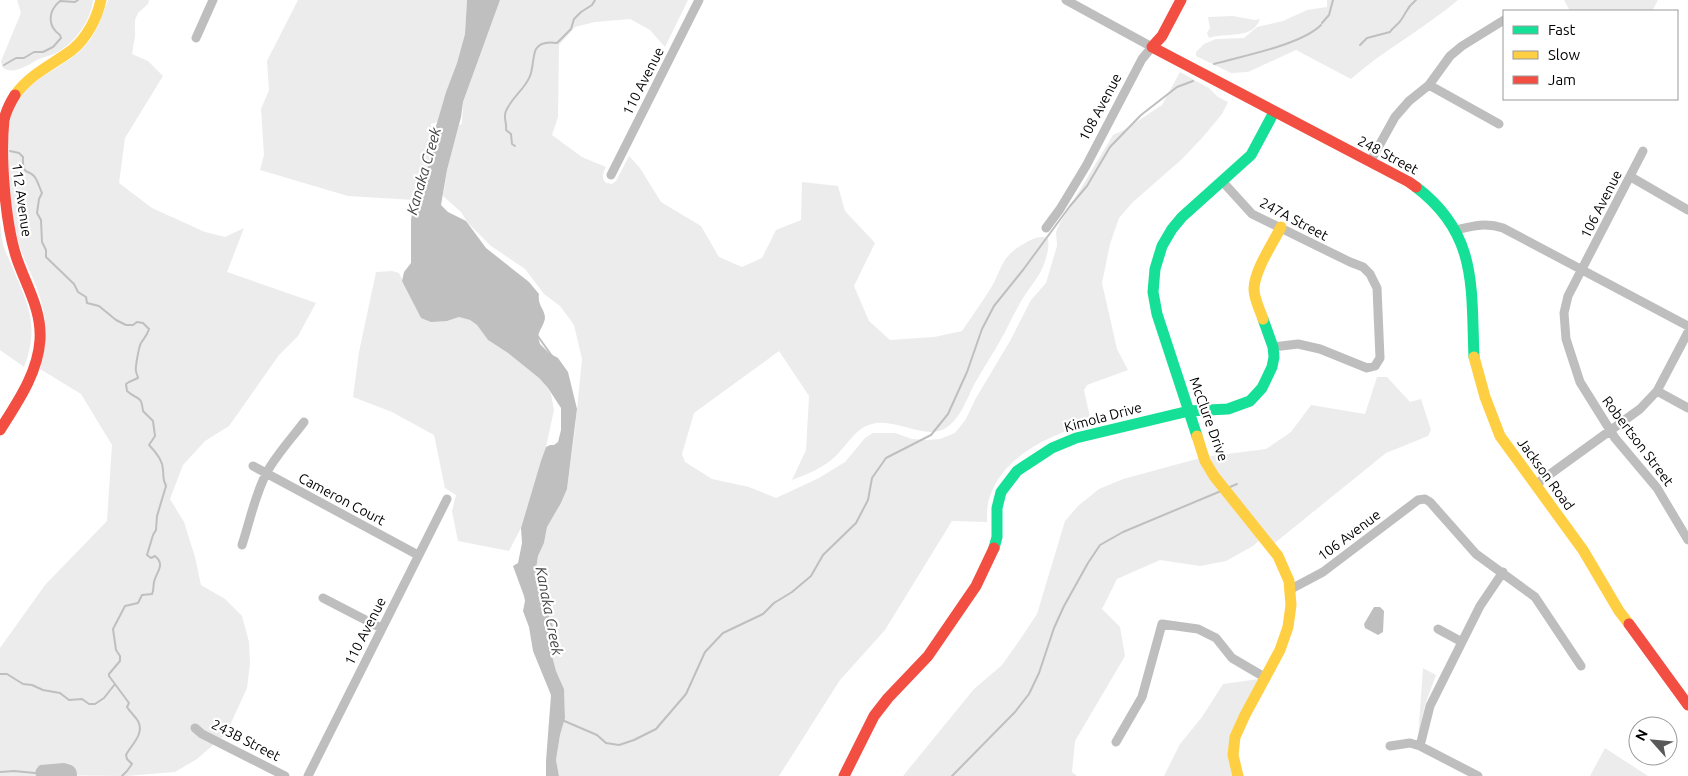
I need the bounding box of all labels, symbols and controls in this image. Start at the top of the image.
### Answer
legend [1503,10,1678,100]
text: Fast [1548,21,1576,38]
street label: 110 Avenue [619,44,667,118]
text: Slow [1548,46,1581,63]
street label: 108 Avenue [1076,71,1124,143]
text: Jam [1548,71,1576,88]
water label: Kanaka Creek [403,125,444,217]
street label: 248 Street [1355,132,1421,178]
street label: 112 Avenue [9,162,35,238]
street label: 106 Avenue [1577,167,1625,241]
street label: 247A Street [1257,194,1331,244]
street label: McClure Drive [1186,375,1232,463]
street label: Robertson Street [1599,393,1677,489]
street label: Kimola Drive [1062,399,1144,435]
street label: Jackson Road [1514,435,1578,513]
street label: Cameron Court [296,469,389,529]
street label: 106 Avenue [1315,506,1383,564]
water label: Kanaka Creek [533,565,566,657]
street label: 110 Avenue [341,594,389,668]
street label: 243B Street [209,716,283,764]
north arrow [1628,716,1678,766]
text: N [1632,727,1651,743]

